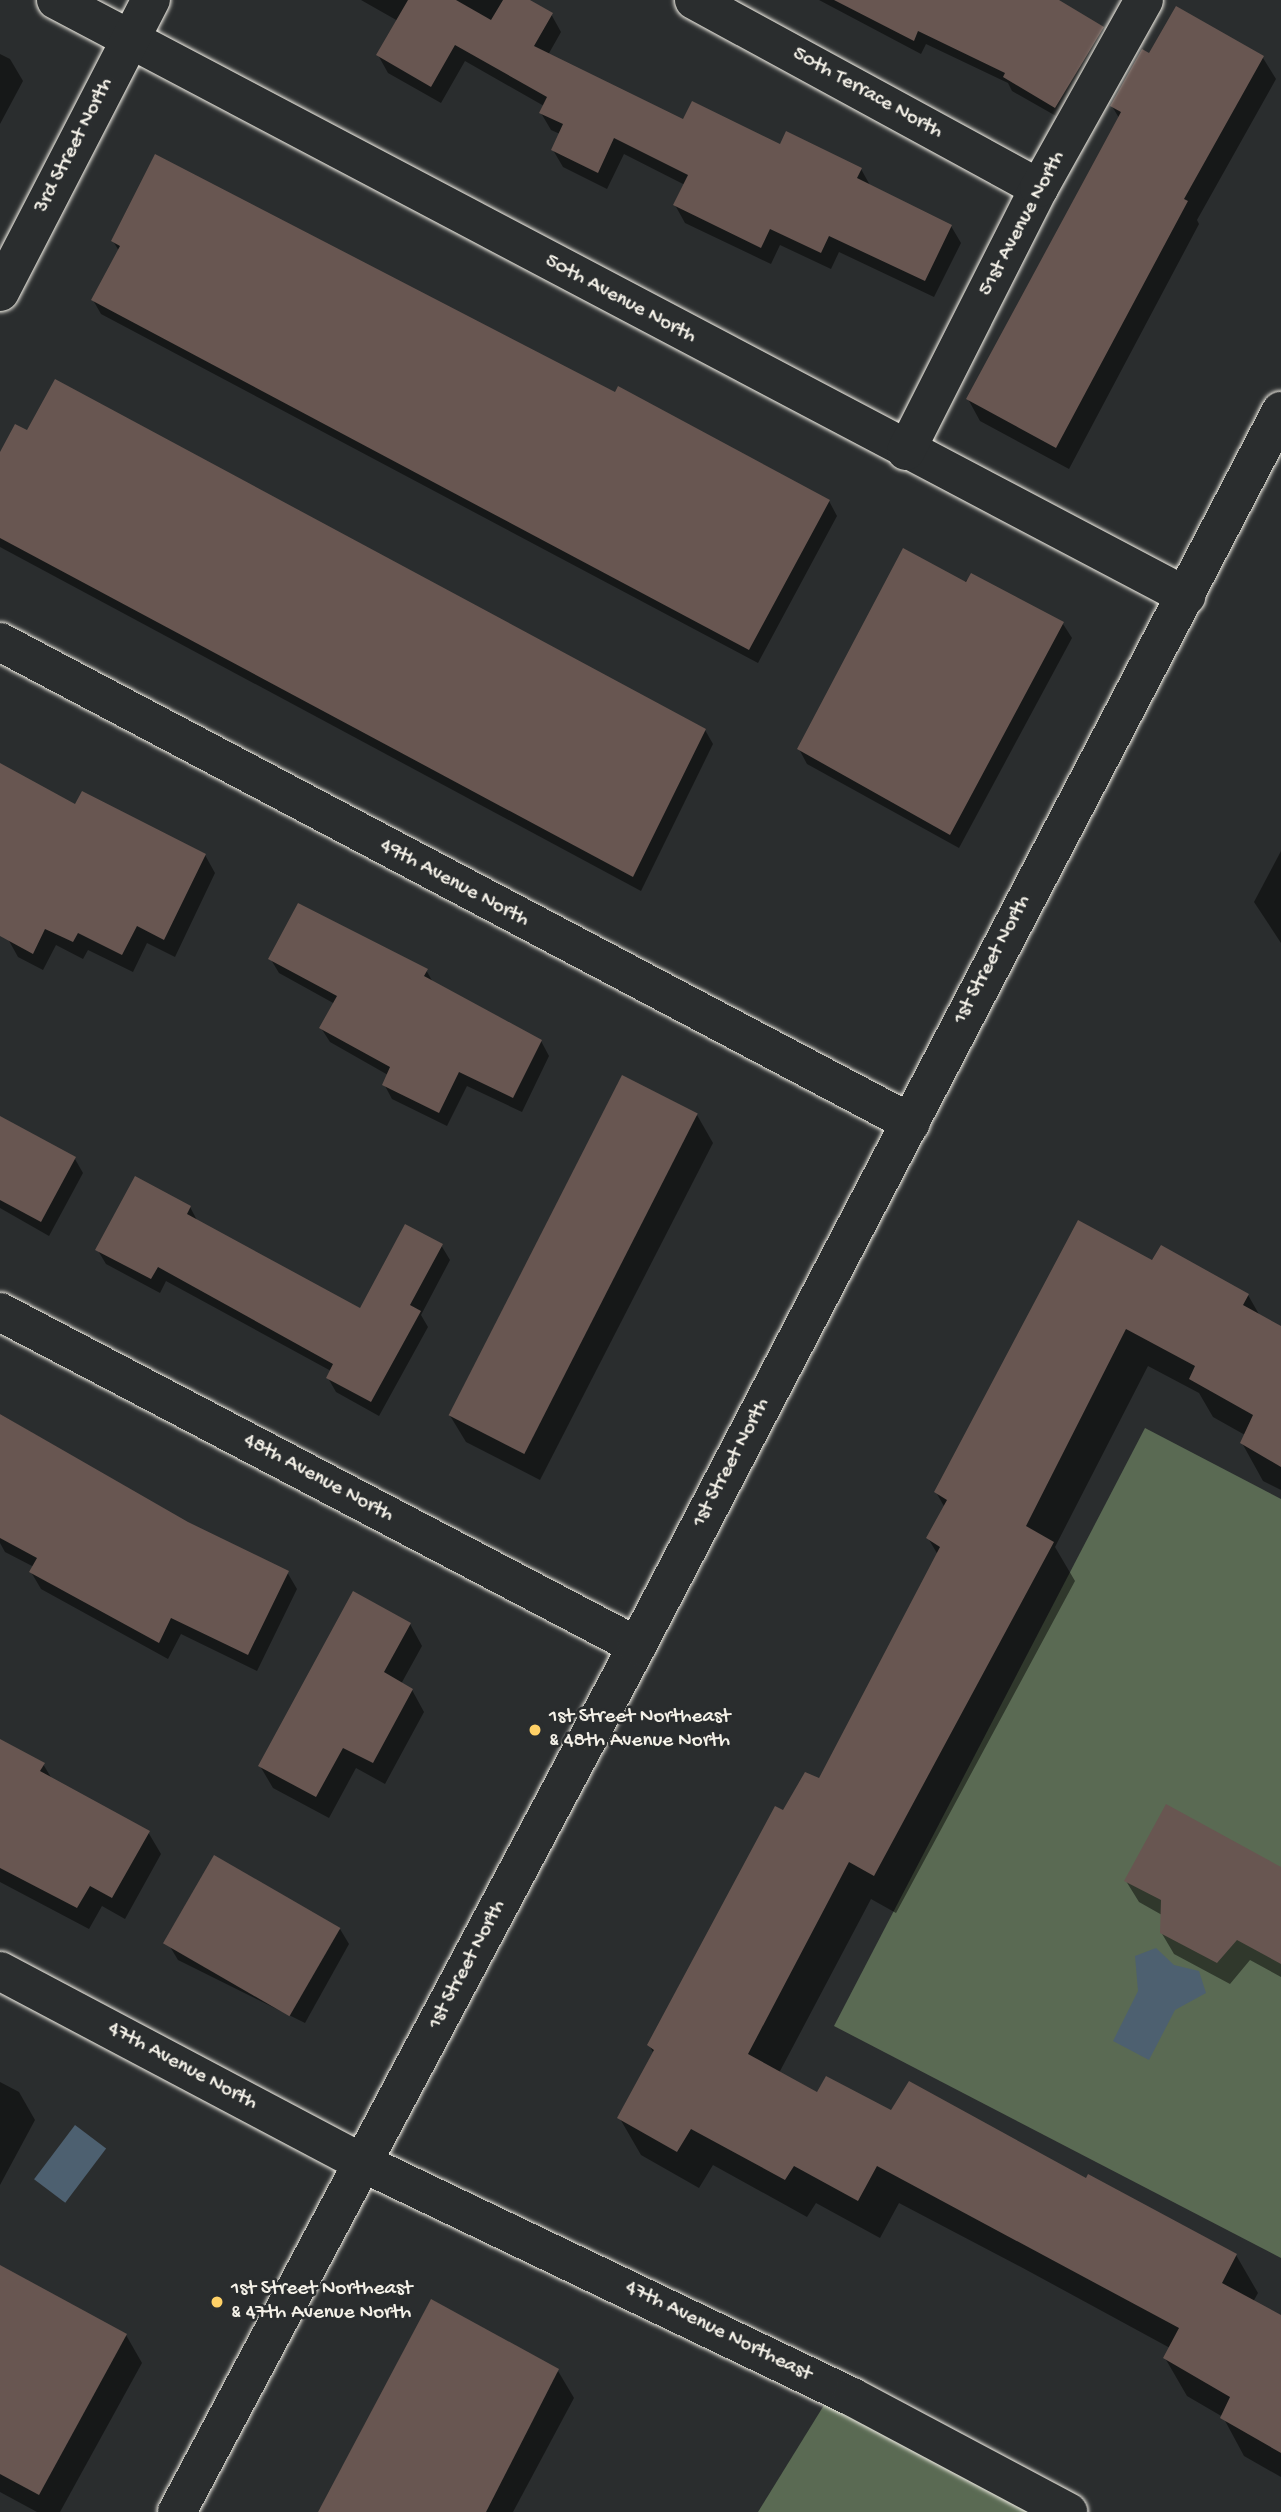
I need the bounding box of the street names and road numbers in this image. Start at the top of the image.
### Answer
street label: 50th Terrace North [787,42,947,146]
street label: 3rd Street North [30,74,120,218]
street label: 51st Avenue North [974,147,1072,301]
street label: 50th Avenue North [540,249,700,351]
street label: 49th Avenue North [375,834,533,934]
street label: 1st Street North [948,891,1038,1029]
street label: 1st Street North [687,1394,777,1532]
street label: 48th Avenue North [239,1429,397,1529]
street label: 1st Street North [423,1896,513,2034]
street label: 47th Avenue North [103,2017,261,2117]
street label: 47th Avenue Northeast [621,2276,815,2388]

